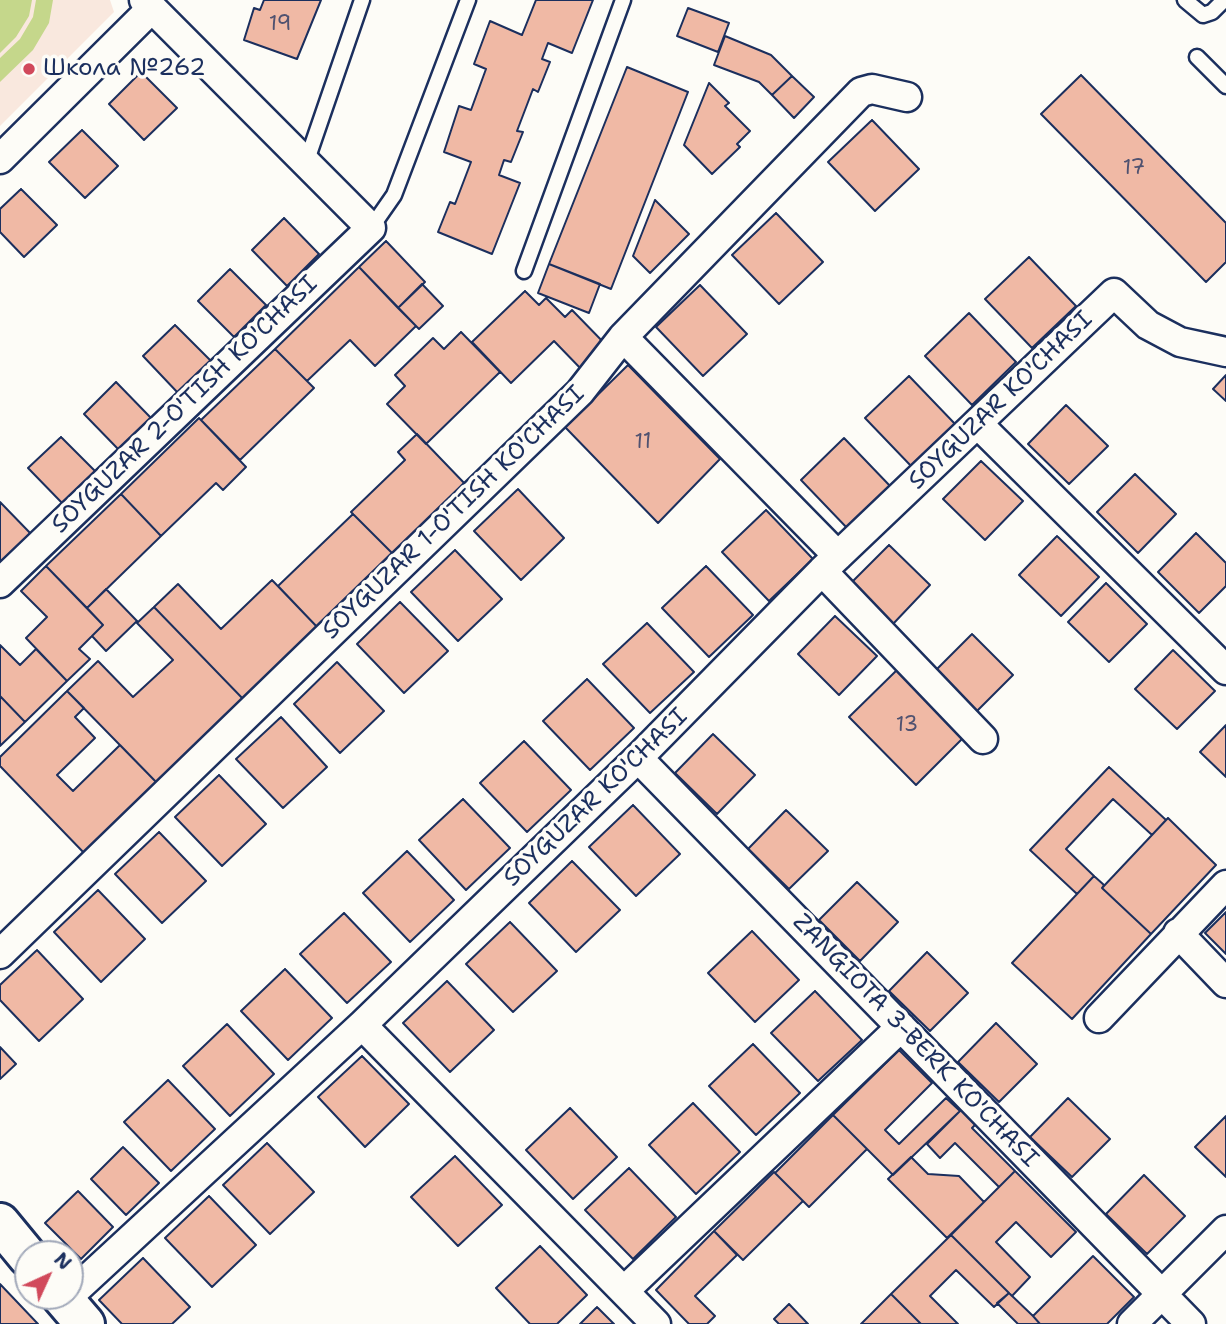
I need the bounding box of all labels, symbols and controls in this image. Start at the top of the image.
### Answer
house number: 19 [269,12,291,38]
place label: Школа №262 [43,55,206,83]
marker: Школа №262 [21,61,37,77]
house number: 17 [1123,156,1145,182]
street label: SOYGUZAR 2-O'TISH KO'CHASI [46,270,324,540]
street label: SOYGUZAR KO'CHASI [903,306,1099,496]
street label: SOYGUZAR 1-O'TISH KO'CHASI [317,380,591,646]
house number: 11 [635,430,651,456]
street label: SOYGUZAR KO'CHASI [498,703,694,893]
house number: 13 [896,713,918,739]
street label: ZANGIOTA 3-BERK KO'CHASI [786,908,1044,1174]
north arrow [14,1240,84,1310]
text: N [49,1247,77,1275]

